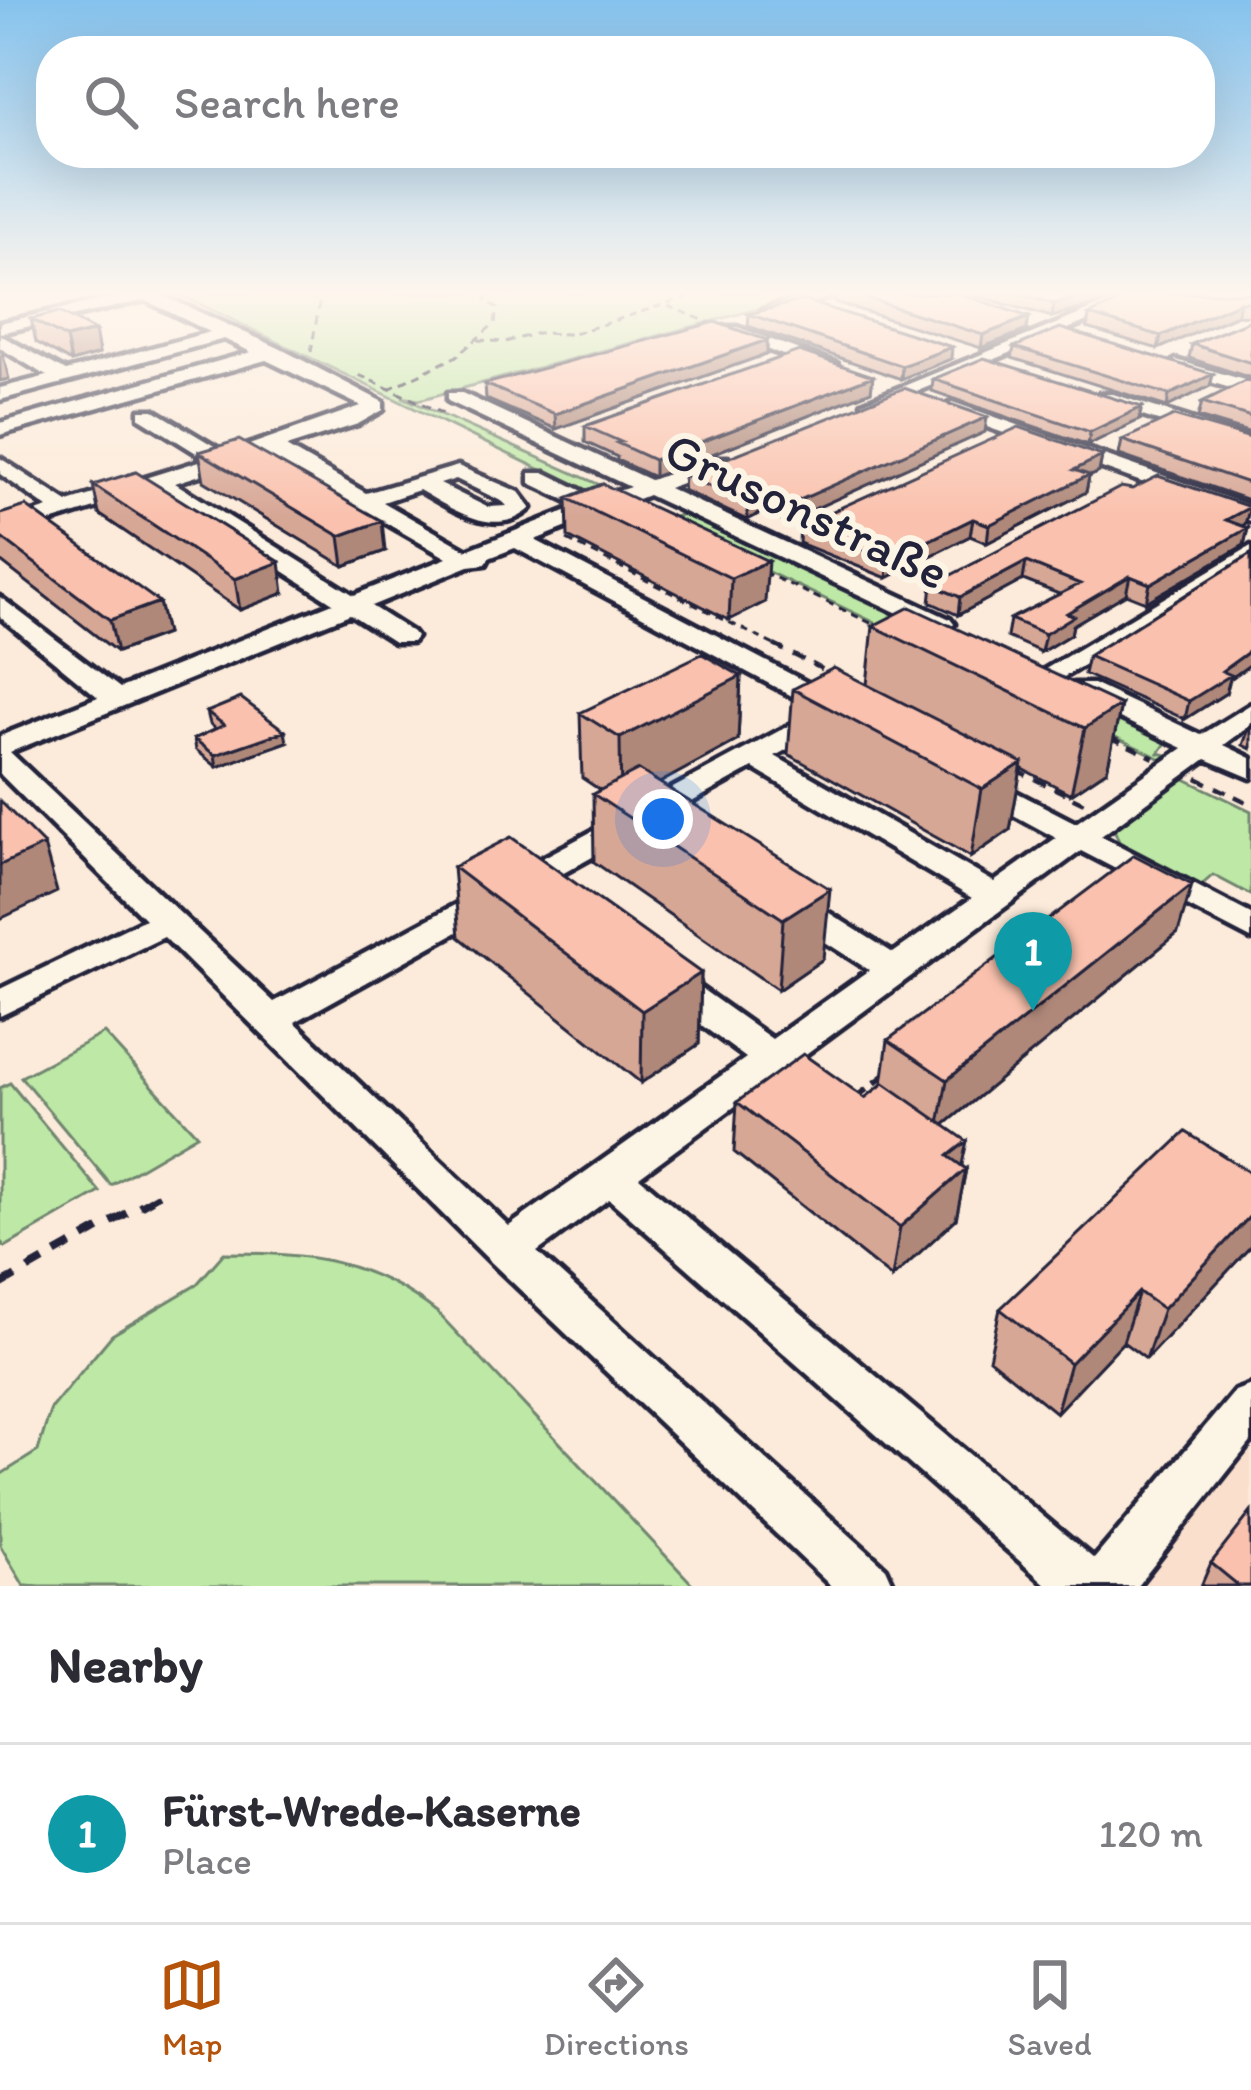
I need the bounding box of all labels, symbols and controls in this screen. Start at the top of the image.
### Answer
search box [36,36,1215,168]
icon: search [78,69,144,135]
text: Search here [174,75,400,129]
street label: Grusonstraße [656,418,958,603]
your location [633,789,693,849]
pin: 1 [994,912,1072,1011]
text: Nearby [48,1634,203,1695]
text: Fürst-Wrede-Kaserne [162,1783,581,1837]
text: 1 [78,1810,96,1857]
text: 120 m [1099,1810,1203,1857]
text: Place [162,1837,252,1884]
tab: Map [159,1952,225,2063]
tab: Directions [544,1952,689,2063]
tab: Saved [1008,1952,1092,2063]

